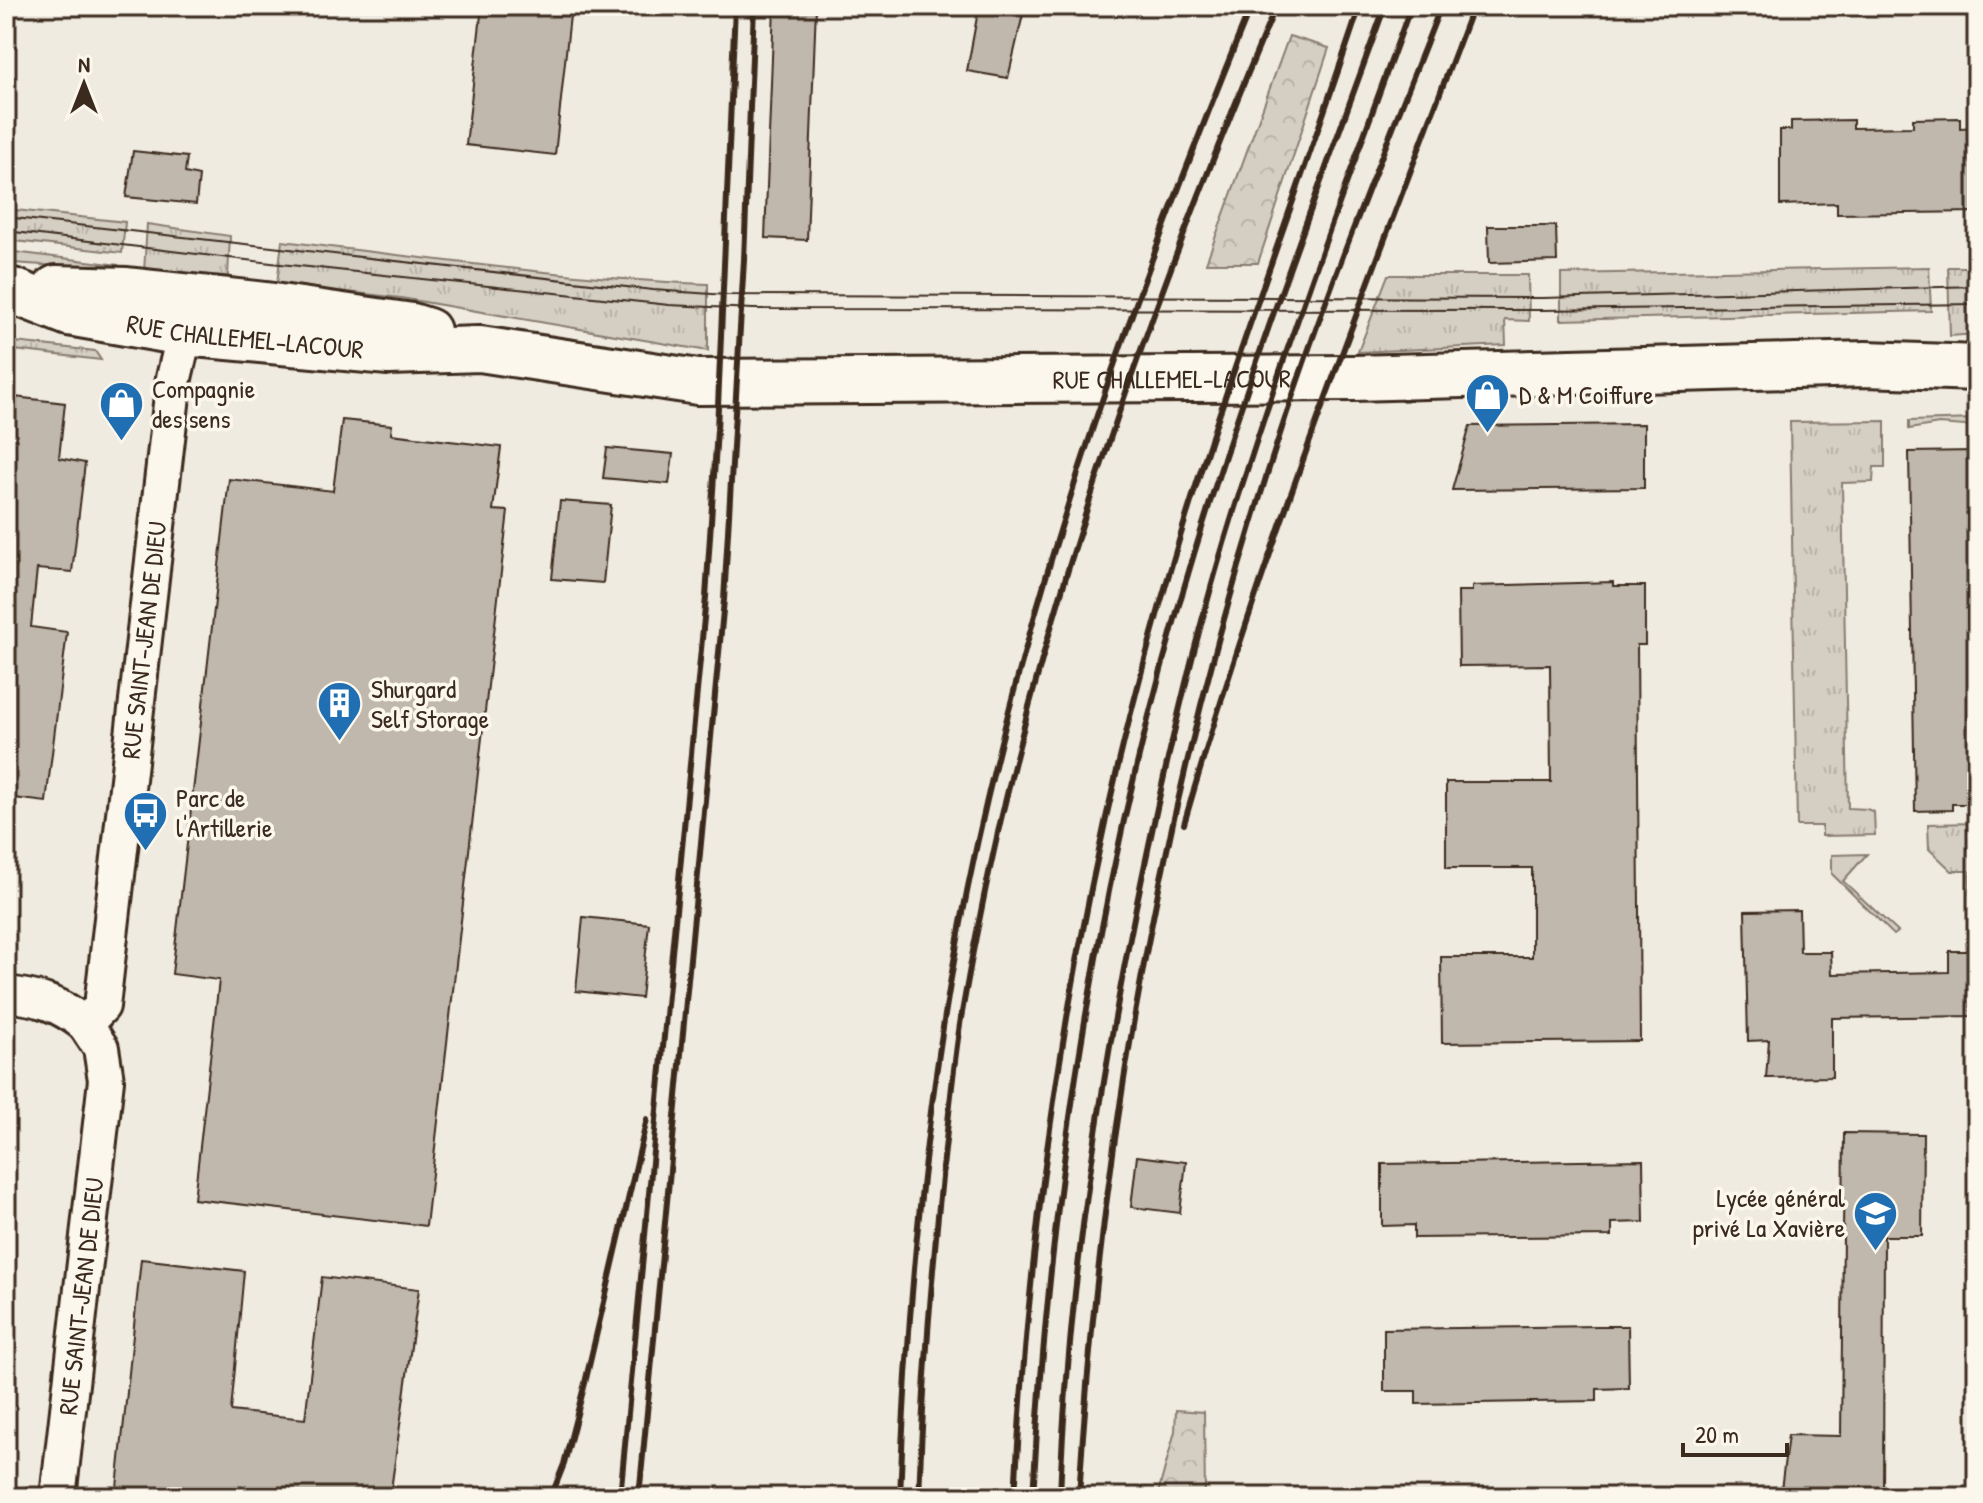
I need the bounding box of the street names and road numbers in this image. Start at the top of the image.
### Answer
street label: RUE CHALLEMEL-LACOUR [124,305,365,367]
street label: RUE CHALLEMEL-LACOUR [1053,360,1291,397]
street label: RUE SAINT-JEAN DE DIEU [112,520,174,761]
street label: RUE SAINT-JEAN DE DIEU [50,1176,112,1417]

